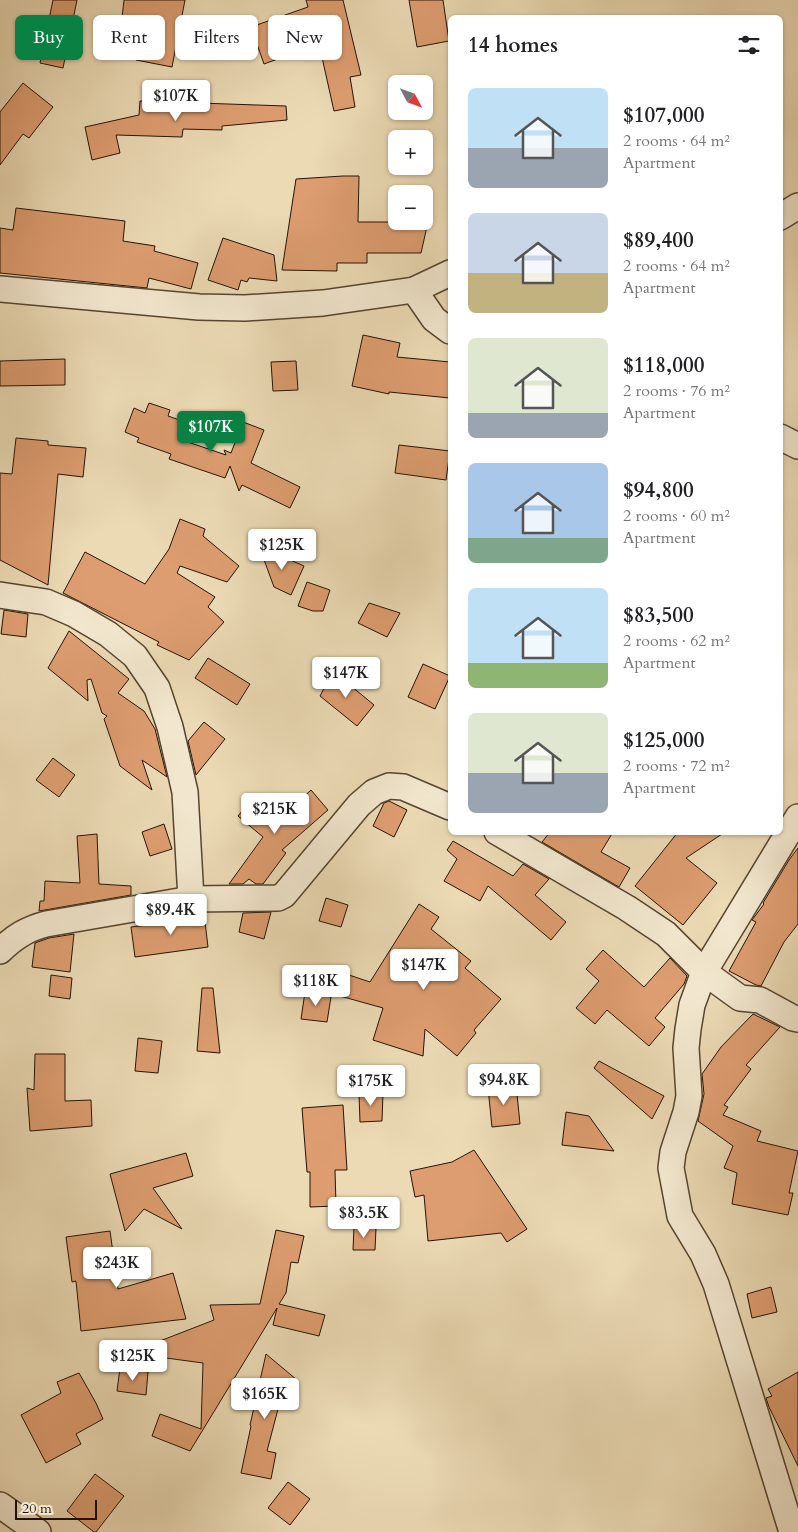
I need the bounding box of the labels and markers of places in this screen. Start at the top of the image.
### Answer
pin: $107K [141,80,211,122]
pin: $107K [176,410,246,453]
pin: $125K [247,528,317,571]
pin: $147K [311,656,381,699]
pin: $215K [240,792,310,835]
pin: $89.4K [130,894,212,936]
pin: $147K [389,948,459,991]
pin: $118K [281,964,351,1007]
pin: $175K [336,1064,406,1107]
pin: $94.8K [463,1064,545,1106]
pin: $83.5K [323,1196,405,1239]
pin: $243K [82,1246,152,1289]
pin: $125K [98,1340,168,1382]
pin: $165K [230,1378,300,1420]

